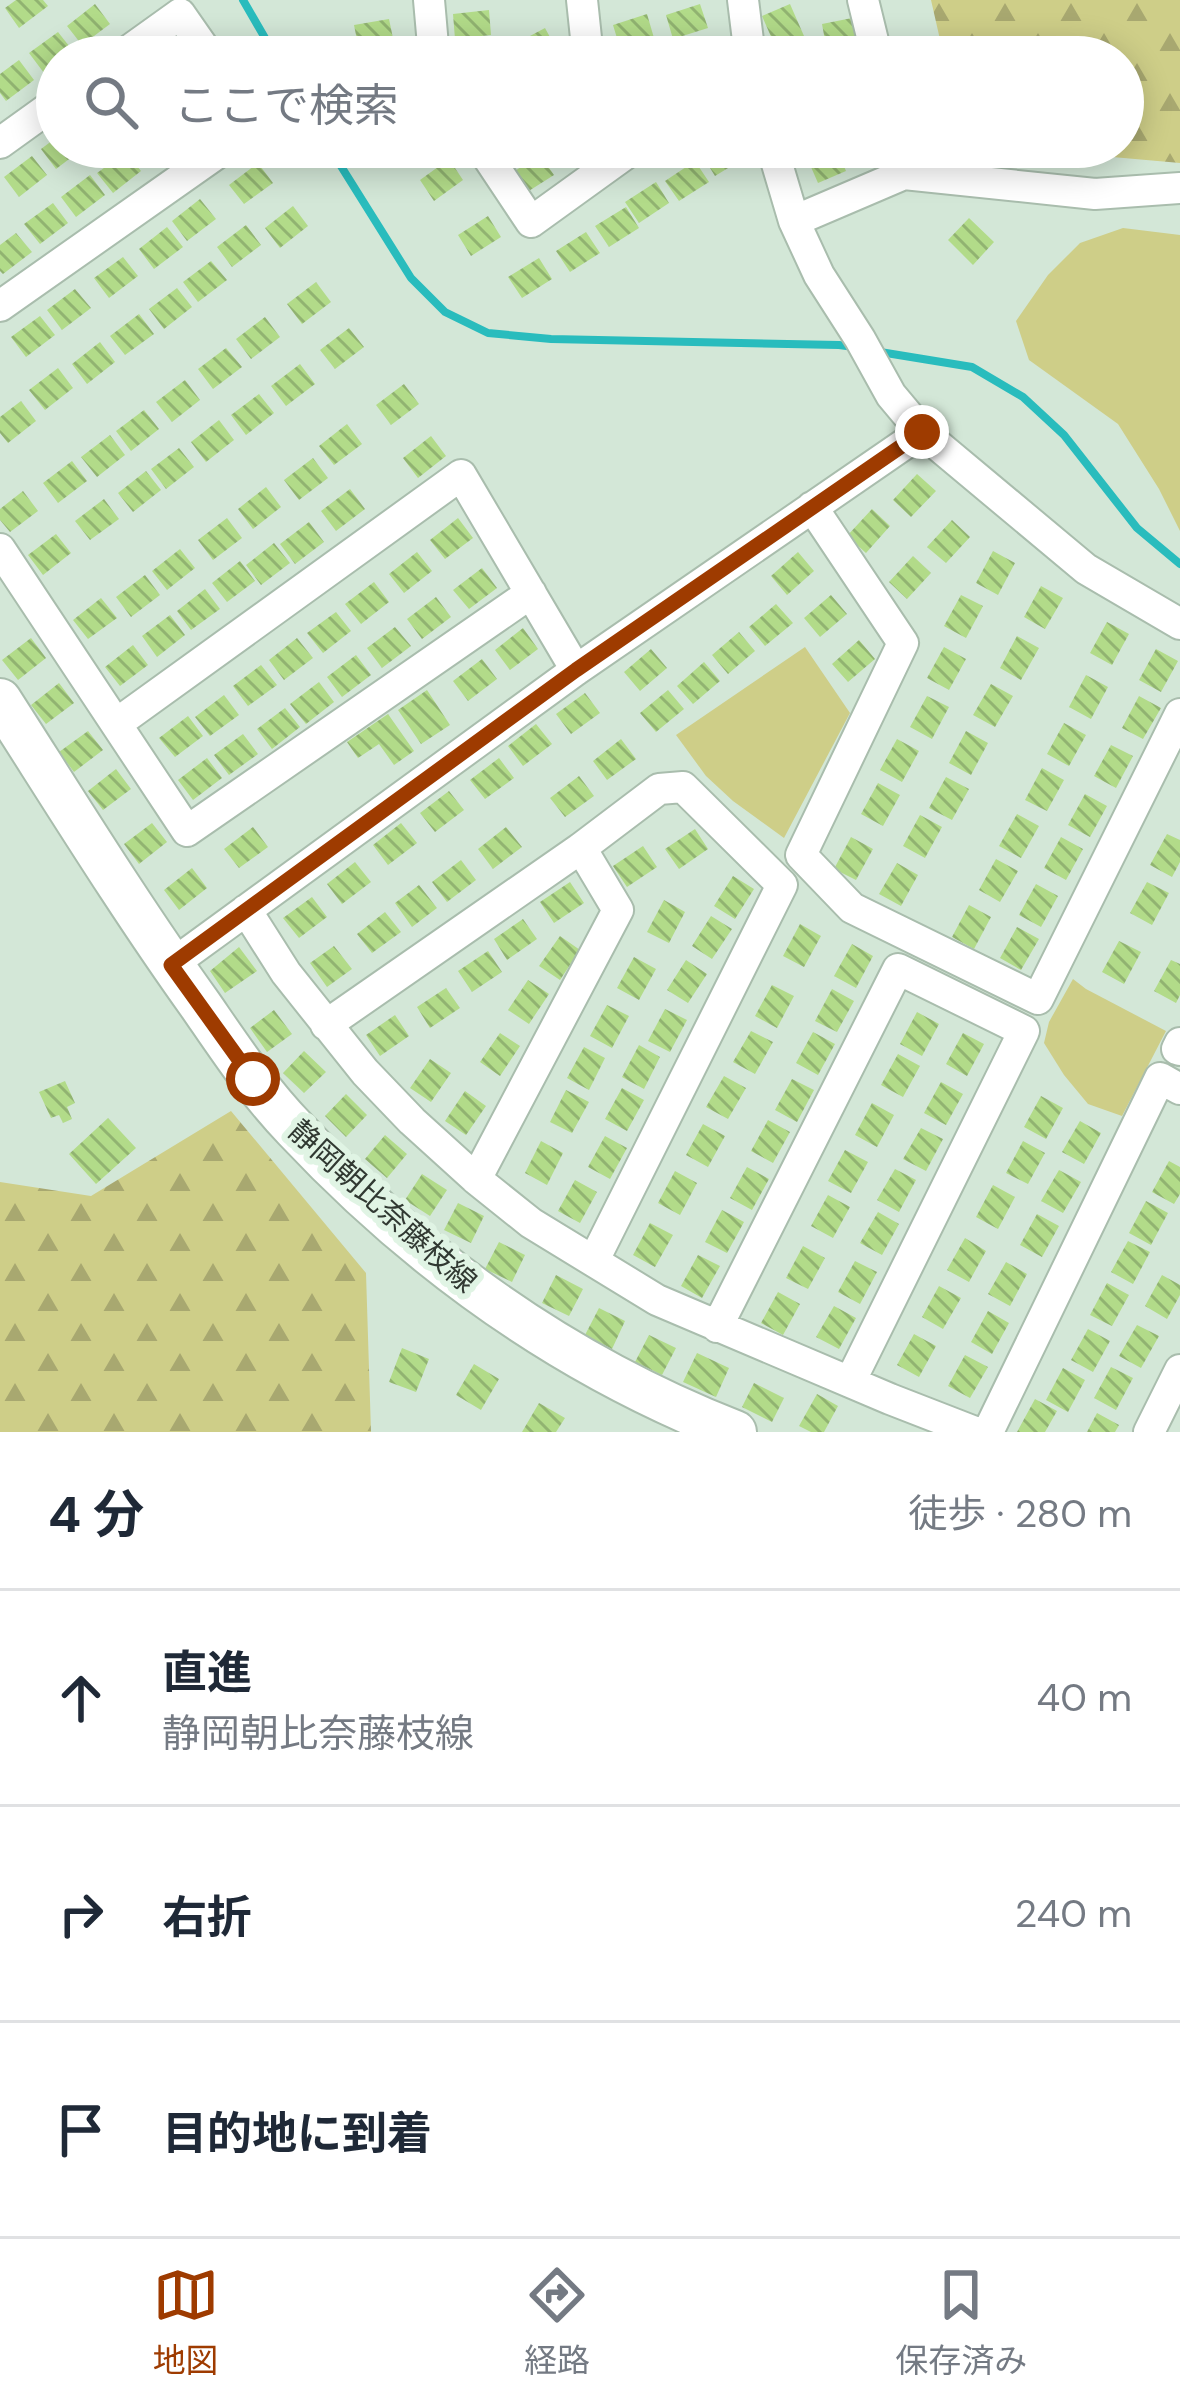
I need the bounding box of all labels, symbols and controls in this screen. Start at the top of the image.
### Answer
search box [36,36,1144,168]
icon: search [78,69,144,135]
text: ここで検索 [174,76,399,135]
route end [895,405,949,459]
route start [226,1052,280,1106]
street label: 静岡朝比奈藤枝線 [281,1111,485,1301]
text: 4 分 [48,1481,144,1548]
text: 徒歩 · 280 m [908,1488,1132,1539]
text: 直進 [162,1643,252,1702]
icon: ahead [48,1665,114,1731]
text: 40 m [1037,1672,1132,1723]
text: 静岡朝比奈藤枝線 [162,1708,474,1759]
icon: right [48,1881,114,1947]
text: 右折 [162,1888,252,1947]
text: 240 m [1015,1888,1132,1939]
icon: arrive [48,2097,114,2163]
text: 目的地に到着 [162,2104,432,2163]
tab: 地図 [153,2262,219,2382]
tab: 経路 [524,2262,590,2382]
tab: 保存済み [895,2262,1027,2382]

